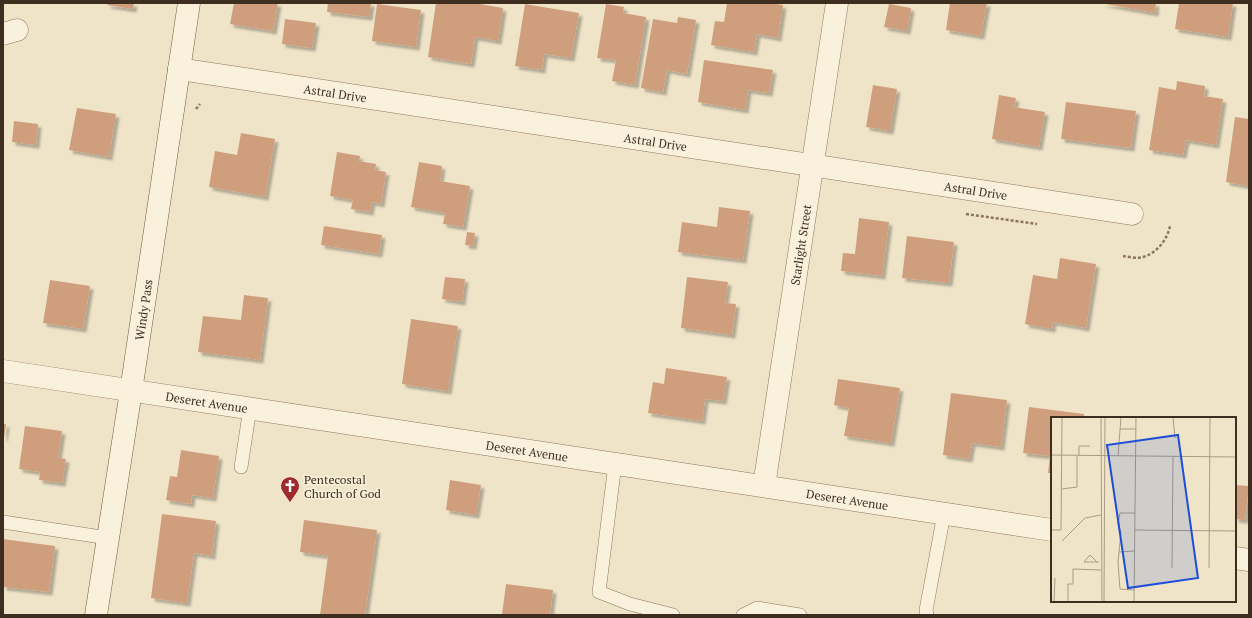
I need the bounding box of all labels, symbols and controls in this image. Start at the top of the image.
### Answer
street label: Astral Drive [303,81,368,105]
street label: Astral Drive [623,129,688,154]
street label: Astral Drive [943,178,1008,202]
street label: Starlight Street [787,203,814,286]
street label: Windy Pass [131,278,155,341]
street label: Deseret Avenue [165,388,249,416]
inset map [1051,417,1236,602]
street label: Deseret Avenue [485,437,569,464]
place label: Pentecostal Church of God [304,472,381,501]
church icon: Pentecostal Church of God [279,475,301,503]
street label: Deseret Avenue [805,485,889,513]

